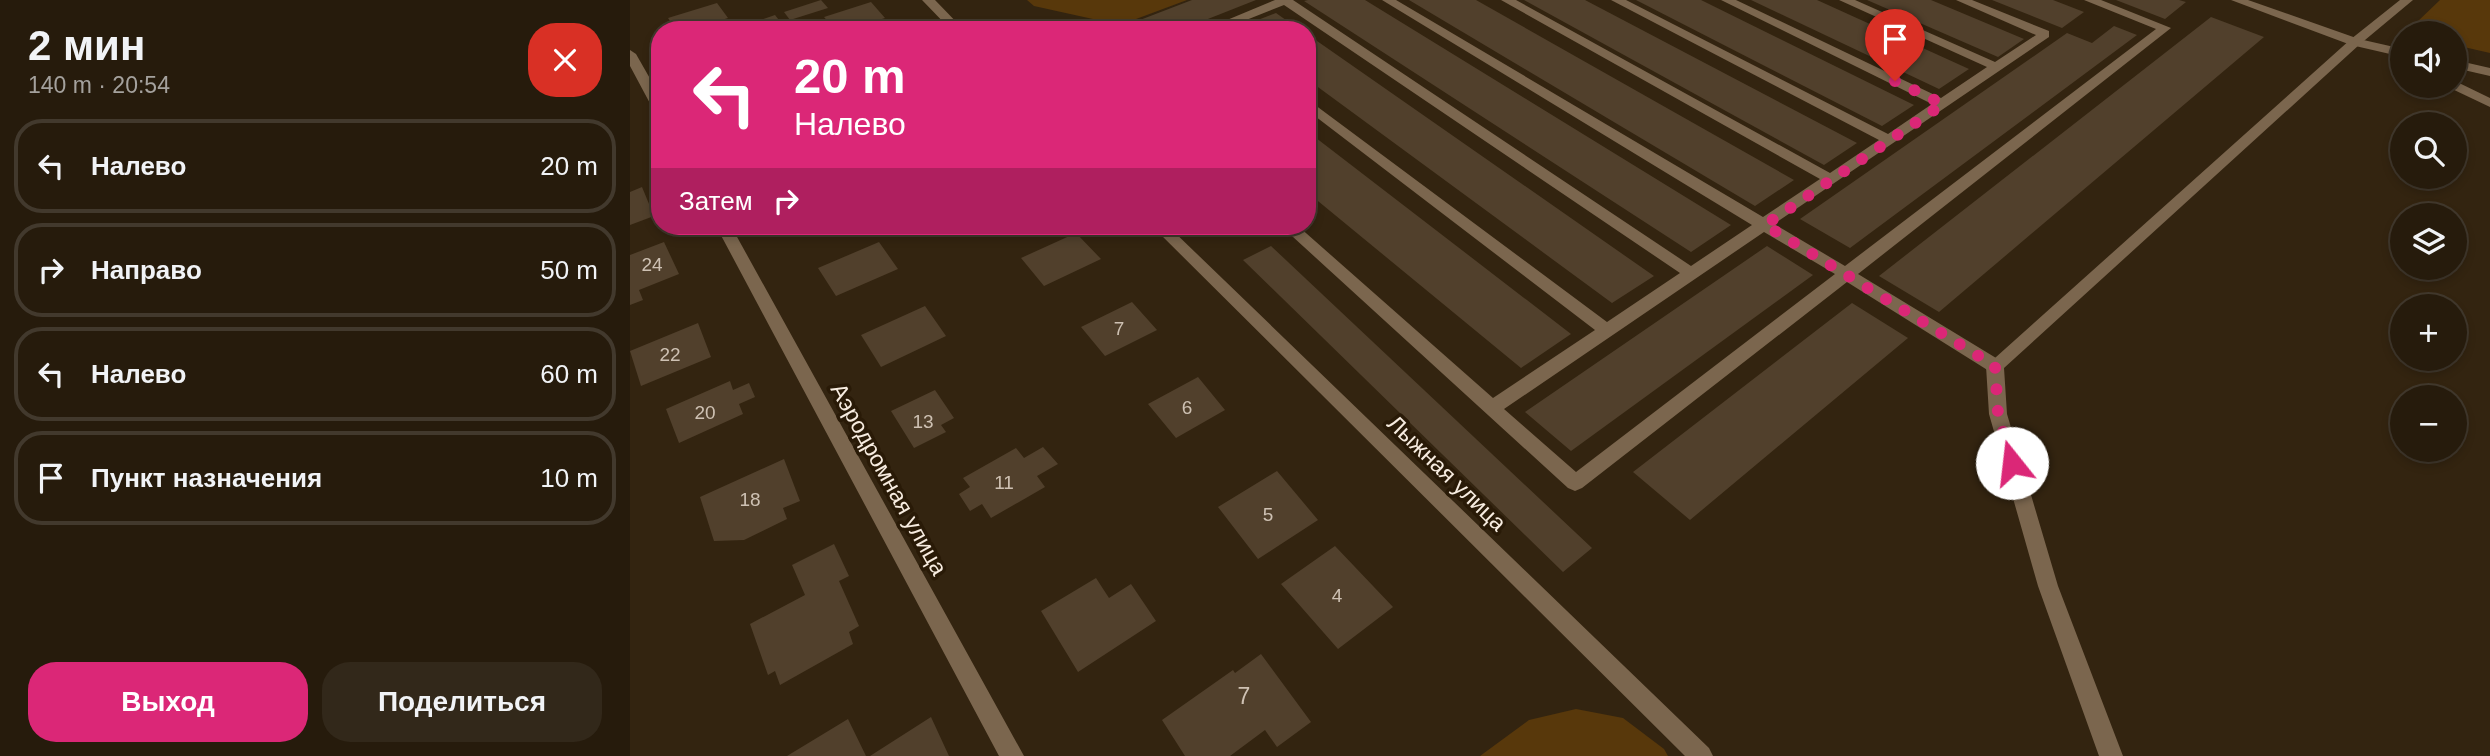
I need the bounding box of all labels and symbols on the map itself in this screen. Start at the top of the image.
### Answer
pin [1865,9,1925,81]
house number: 24 [641,254,663,275]
house number: 7 [1114,318,1124,339]
house number: 22 [659,344,681,365]
street label: Аэродромная улица [826,379,953,580]
house number: 6 [1182,397,1192,418]
house number: 20 [694,402,716,423]
street label: Лыжная улица [1382,410,1512,536]
house number: 13 [912,411,934,432]
position arrow [1975,426,2049,500]
house number: 11 [994,472,1014,493]
house number: 18 [739,489,761,510]
house number: 5 [1263,504,1273,525]
house number: 4 [1332,585,1343,606]
house number: 7 [1238,683,1250,709]

